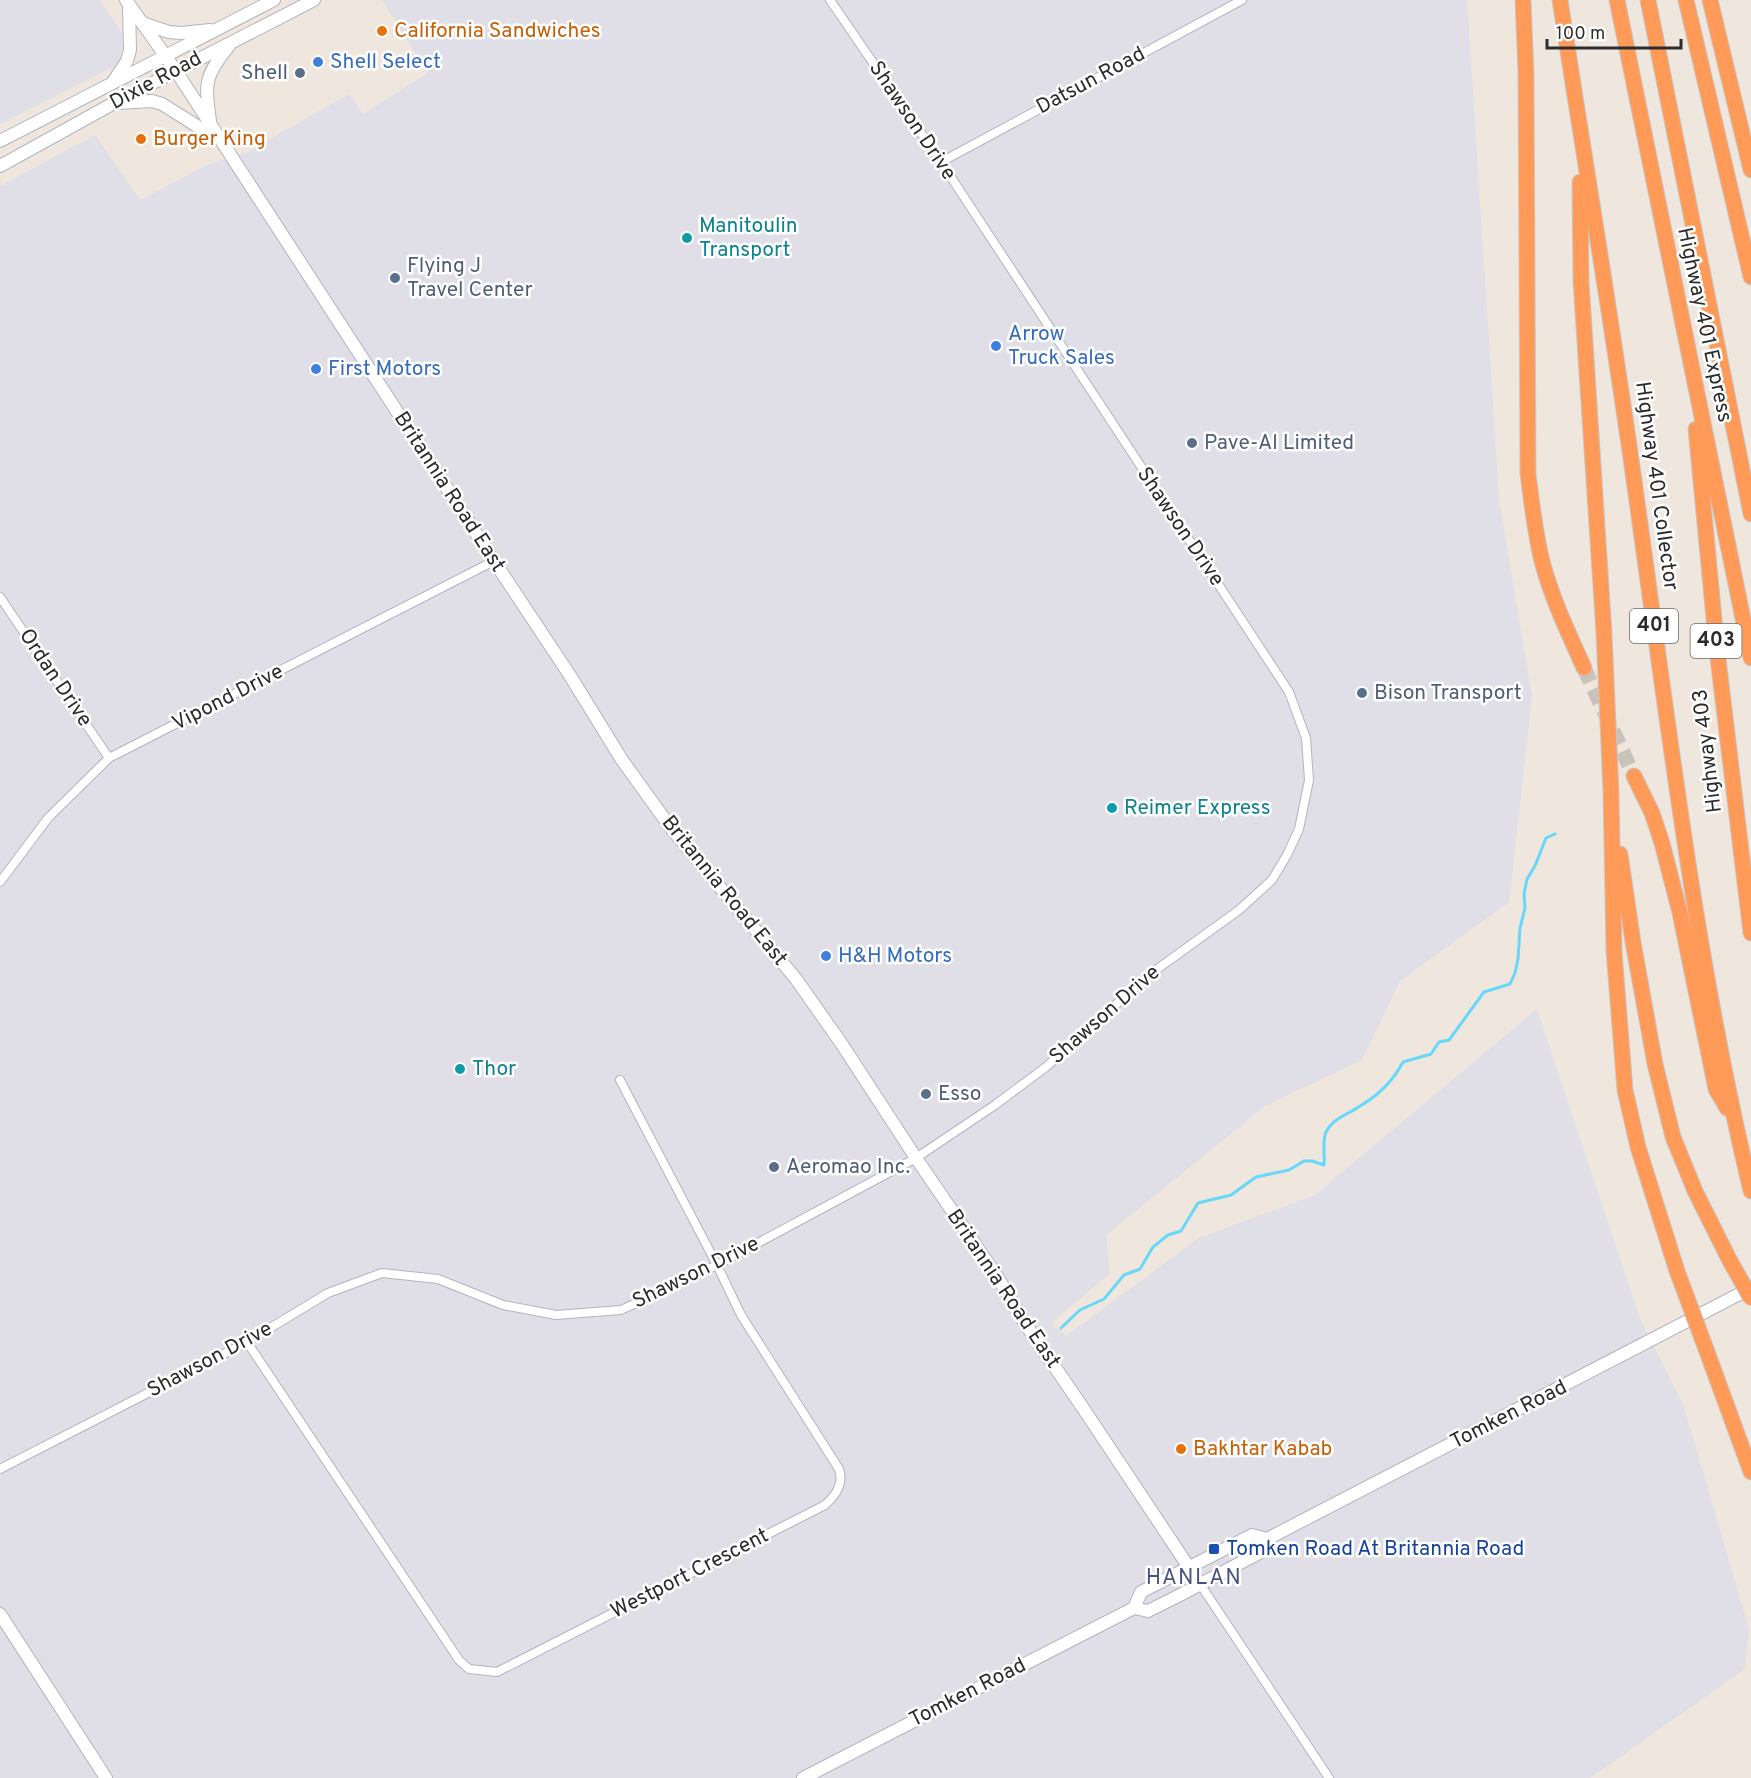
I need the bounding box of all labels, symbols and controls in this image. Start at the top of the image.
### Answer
scale bar [1547,12,1680,50]
place label: California Sandwiches [394,18,601,45]
text: 100 m [1556,23,1605,46]
marker: California Sandwiches [375,24,389,38]
street label: Datsun Road [1032,41,1150,121]
street label: Dixie Road [105,45,207,117]
place label: Shell Select [330,49,441,76]
marker: Shell Select [311,55,325,69]
street label: Shawson Drive [862,56,962,186]
place label: Shell [241,60,288,87]
marker: Shell [293,66,307,80]
place label: Burger King [153,126,266,153]
marker: Burger King [134,132,148,146]
place label: Manitoulin Transport [699,213,798,264]
street label: Highway 401 Express [1670,225,1738,425]
marker: Manitoulin Transport [680,231,694,245]
place label: Flying J Travel Center [407,253,533,304]
marker: Flying J Travel Center [388,271,402,285]
place label: Arrow Truck Sales [1008,321,1115,372]
marker: Arrow Truck Sales [989,339,1003,353]
place label: First Motors [328,356,441,383]
marker: First Motors [309,362,323,376]
street label: Highway 401 Collector [1628,380,1684,592]
street label: Britannia Road East [387,407,511,577]
place label: Pave-Al Limited [1204,430,1354,457]
marker: Pave-Al Limited [1185,436,1199,450]
street label: Shawson Drive [1130,462,1230,592]
road number: 401 [1630,609,1678,643]
street label: Ordan Drive [12,624,98,732]
road number: 403 [1690,624,1742,658]
street label: Vipond Drive [168,658,288,738]
place label: Bison Transport [1374,680,1522,707]
marker: Bison Transport [1355,686,1369,700]
street label: Highway 403 [1687,688,1729,814]
place label: Reimer Express [1124,795,1271,822]
marker: Reimer Express [1105,801,1119,815]
street label: Britannia Road East [655,810,793,972]
place label: H&H Motors [838,943,952,970]
marker: H&H Motors [819,949,833,963]
street label: Shawson Drive [1044,960,1166,1070]
place label: Thor [472,1056,516,1083]
marker: Thor [453,1062,467,1076]
place label: Esso [938,1081,981,1108]
marker: Esso [919,1087,933,1101]
place label: Aeromao Inc. [786,1154,910,1181]
marker: Aeromao Inc. [767,1160,781,1174]
street label: Britannia Road East [940,1204,1066,1374]
street label: Shawson Drive [628,1231,764,1315]
street label: Shawson Drive [143,1316,277,1404]
street label: Tomken Road [1446,1374,1572,1456]
place label: Bakhtar Kabab [1193,1436,1332,1463]
marker: Bakhtar Kabab [1174,1442,1188,1456]
street label: Westport Crescent [606,1523,774,1625]
place label: Tomken Road At Britannia Road [1226,1536,1524,1563]
marker: Tomken Road At Britannia Road [1207,1542,1221,1556]
district label: HANLAN [1146,1565,1242,1592]
street label: Tomken Road [905,1652,1031,1734]

